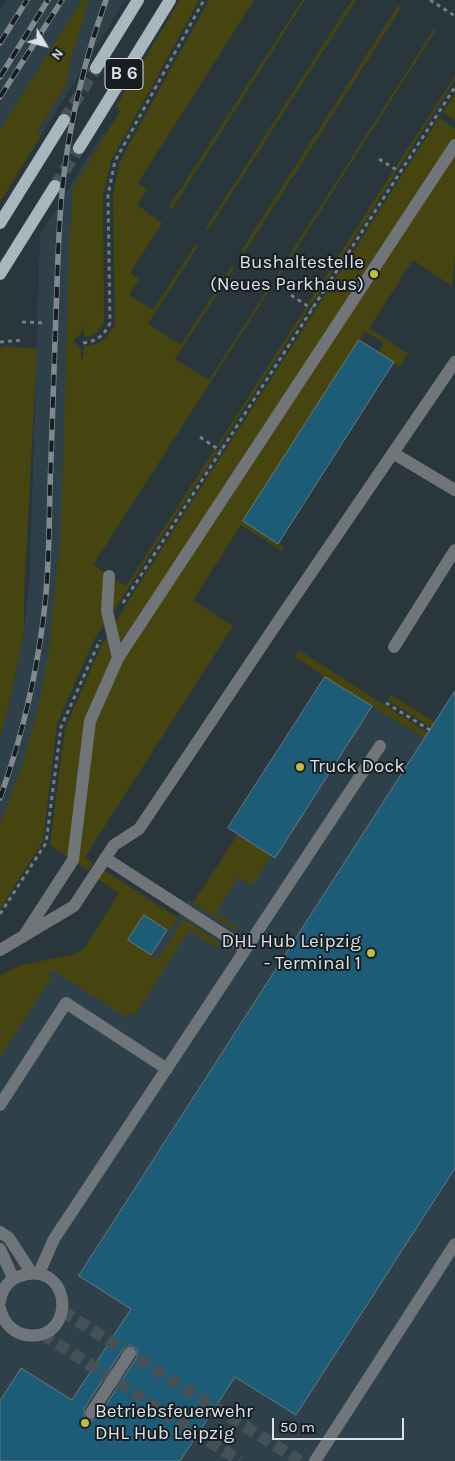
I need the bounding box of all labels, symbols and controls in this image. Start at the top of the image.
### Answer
north arrow [20,20,70,70]
text: N [48,45,67,63]
road number: B 6 [105,59,143,90]
place label: Bushaltestelle (Neues Parkhaus) [210,252,364,296]
marker: Bushaltestelle (Neues Parkhaus) [368,268,380,280]
place label: Truck Dock [310,756,405,778]
marker: Truck Dock [294,761,306,773]
place label: DHL Hub Leipzig - Terminal 1 [222,931,361,975]
marker: DHL Hub Leipzig - Terminal 1 [365,947,377,959]
place label: Betriebsfeuerwehr DHL Hub Leipzig [95,1401,253,1445]
scale bar [275,1408,408,1440]
marker: Betriebsfeuerwehr DHL Hub Leipzig [79,1417,91,1429]
text: 50 m [280,1418,315,1436]

